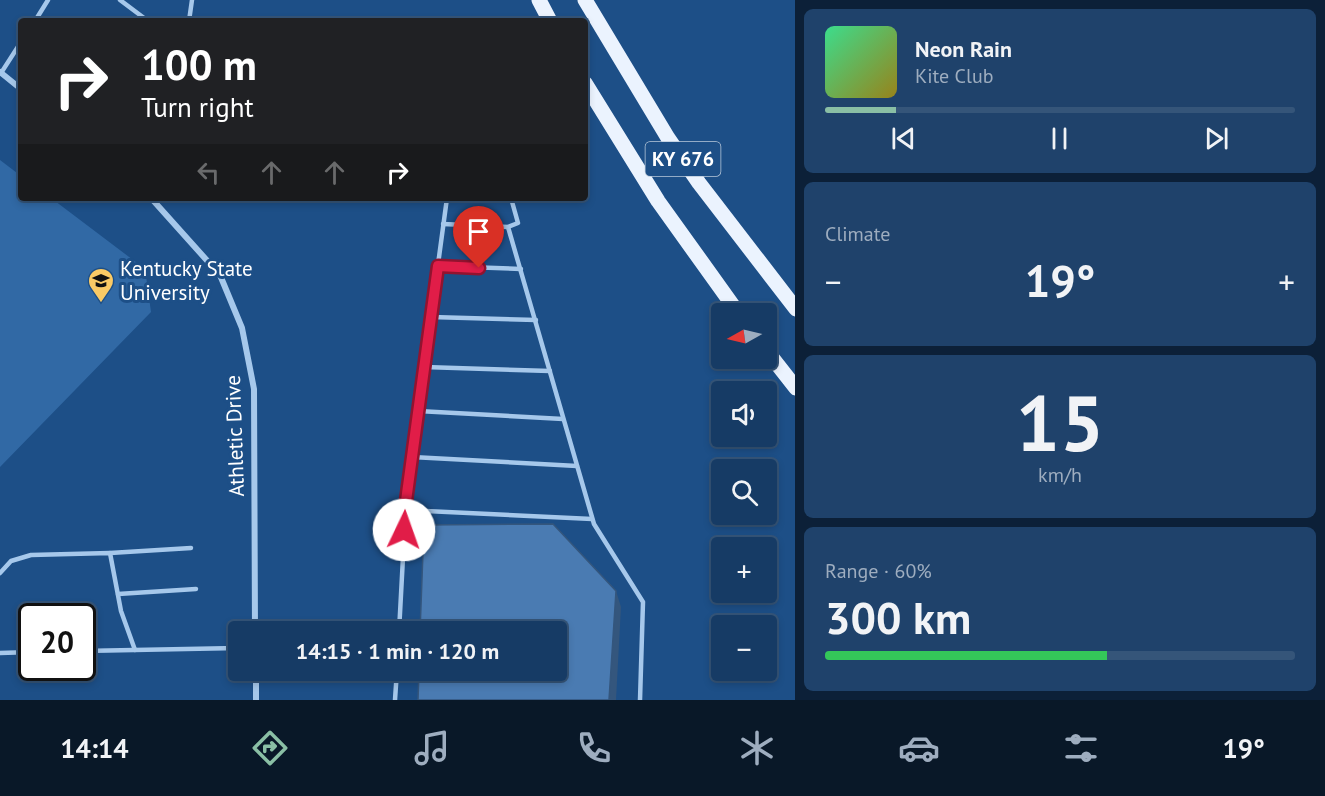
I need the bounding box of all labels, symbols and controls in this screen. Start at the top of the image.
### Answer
text: Neon Rain [915,35,1012,63]
text: 100 m [141,37,257,92]
icon: right [42,42,120,120]
text: Kite Club [915,63,993,89]
text: Turn right [141,90,254,124]
icon: previous [887,122,920,155]
icon: pause [1043,122,1076,155]
icon: next [1200,122,1233,155]
road number: KY 676 [646,142,720,176]
icon: left [192,156,225,189]
icon: ahead [255,156,288,189]
icon: ahead [318,156,351,189]
icon: right [381,156,414,189]
pin [453,206,504,268]
icon: arrive [462,215,495,248]
text: Climate [825,221,891,247]
text: 19° [1025,251,1095,309]
place label: Kentucky State University [120,255,253,306]
text: − [825,260,842,303]
text: + [1278,260,1295,303]
school or university icon: Kentucky State University [86,266,116,304]
north arrow [711,303,777,369]
map controls [711,303,777,681]
text: 15 [1016,372,1104,473]
street label: Athletic Drive [219,375,250,497]
button: sound [711,381,777,447]
button: search [711,459,777,525]
text: km/h [1038,462,1082,488]
position arrow [372,498,436,562]
button: + [711,537,777,603]
text: Range · 60% [825,558,932,584]
text: 300 km [825,588,971,646]
speed limit sign: 20 [18,603,96,681]
button: − [711,615,777,681]
text: 14:15 · 1 min · 120 m [296,637,499,665]
icon: directions [249,727,291,769]
icon: music [411,727,453,769]
icon: phone [573,727,615,769]
icon: climate [736,727,778,769]
icon: car [898,727,940,769]
icon: filters [1060,727,1102,769]
text: 14:14 [60,731,129,765]
text: 19° [1222,731,1265,765]

